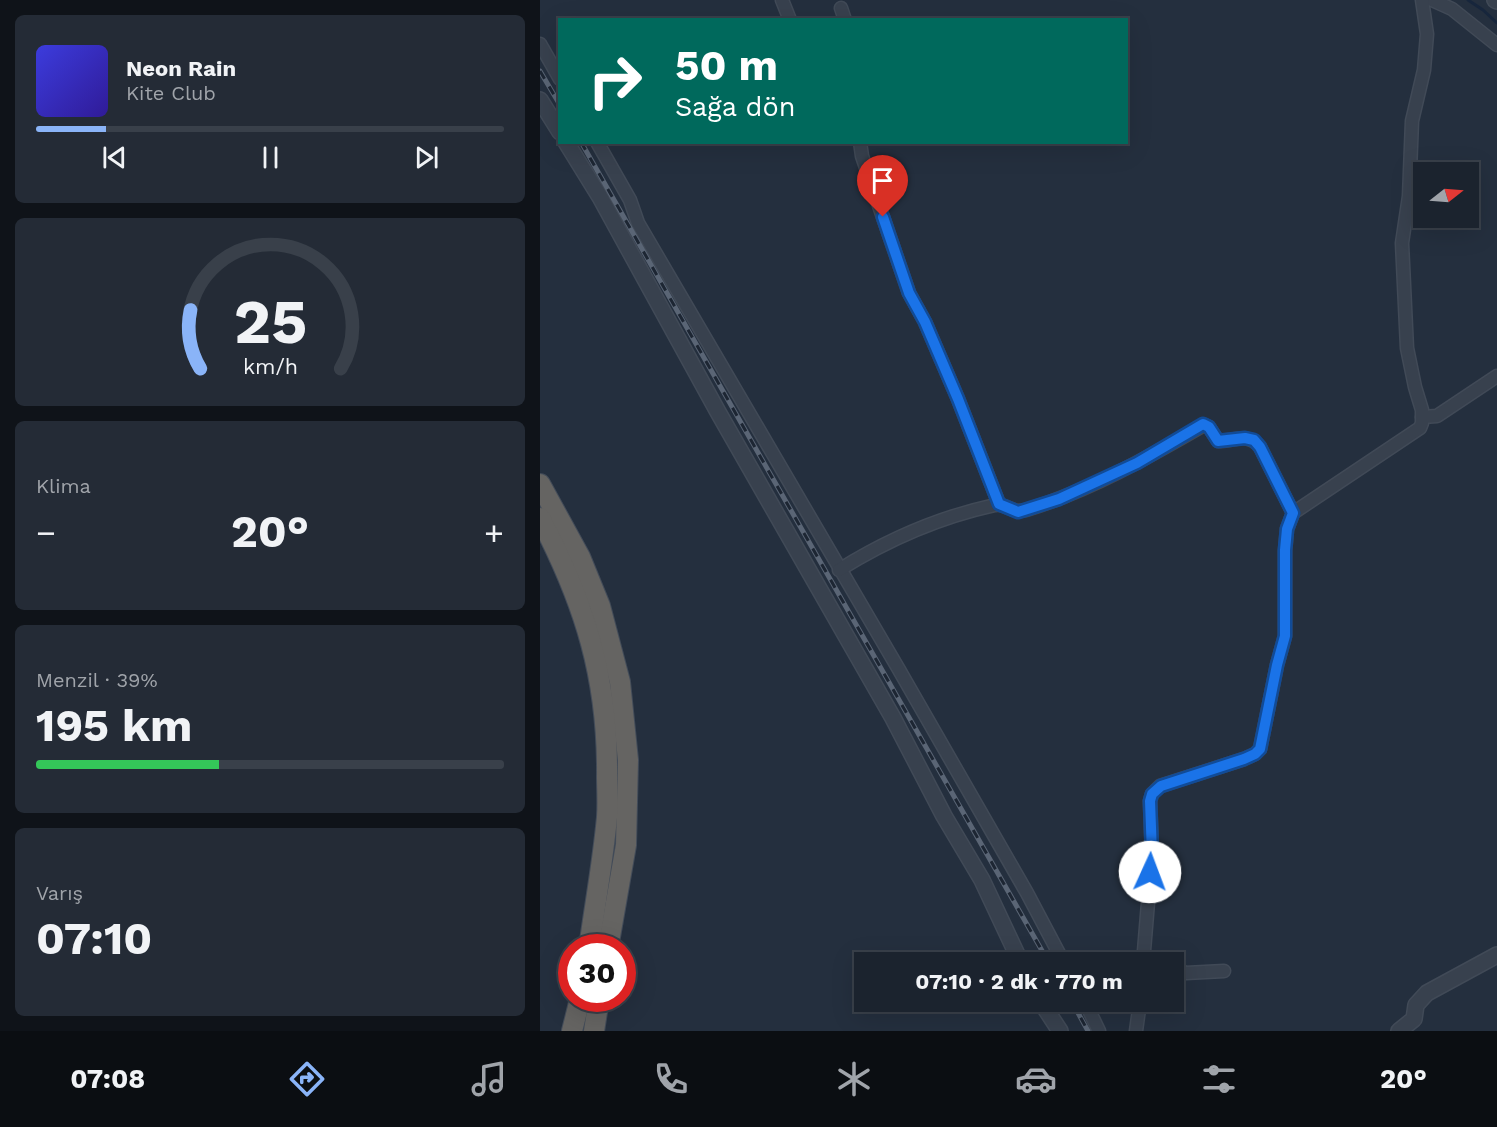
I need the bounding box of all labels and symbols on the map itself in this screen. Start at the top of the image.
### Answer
pin [857,155,908,217]
north arrow [1413,162,1479,228]
position arrow [1118,840,1182,904]
speed limit sign: 30 [558,934,636,1012]

